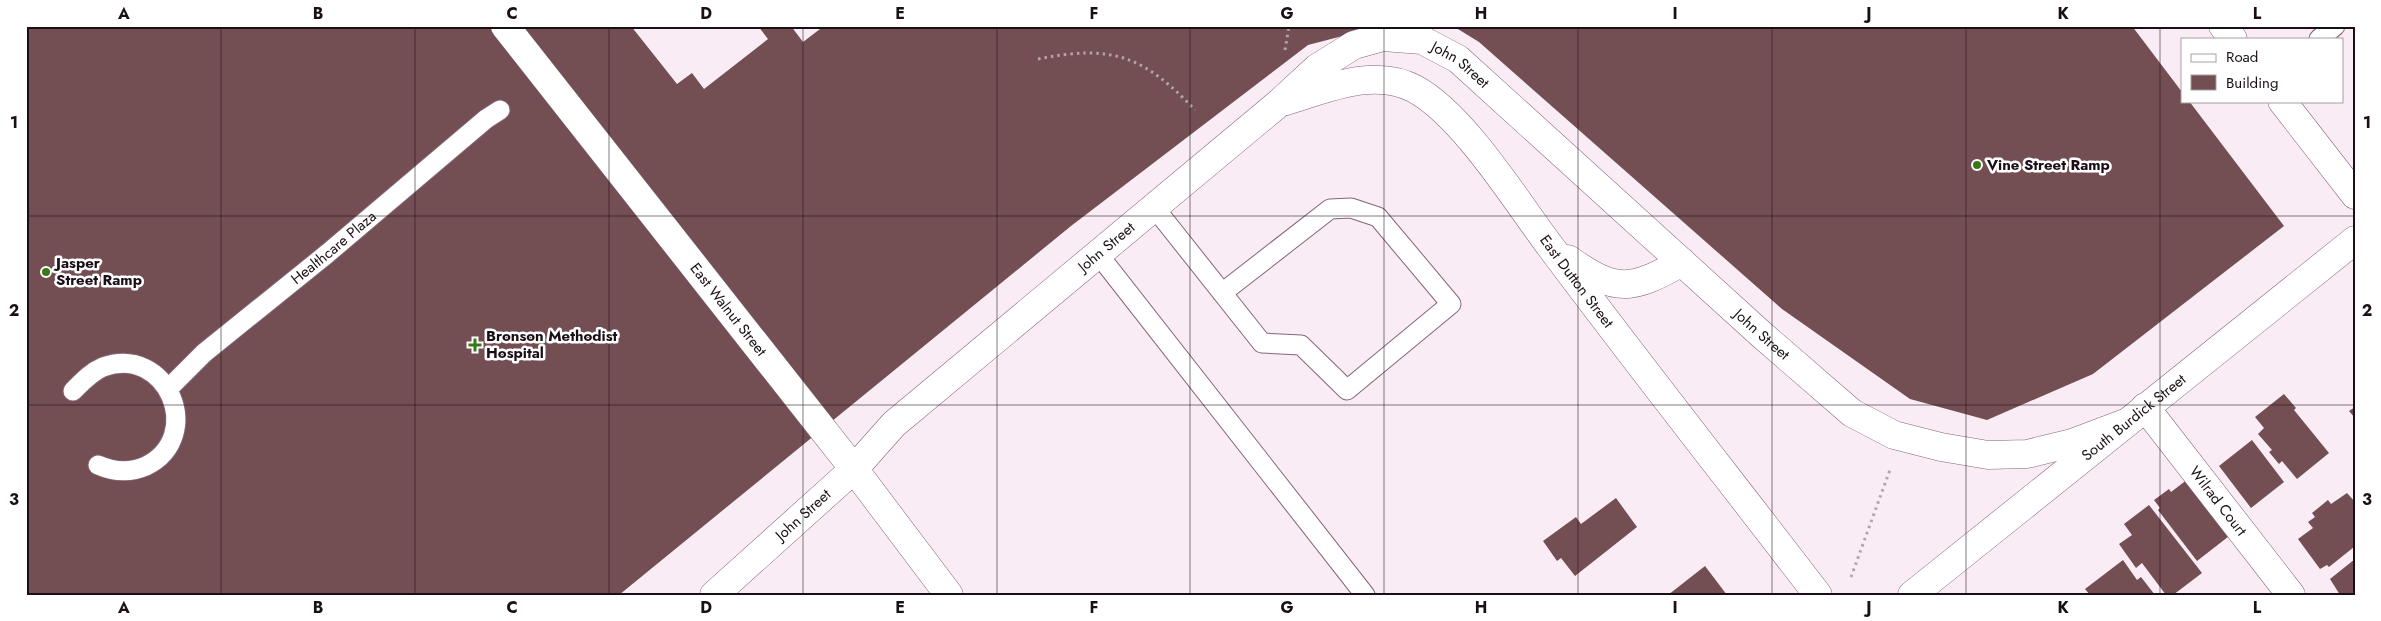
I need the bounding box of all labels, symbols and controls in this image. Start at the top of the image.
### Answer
text: A [117,2,130,25]
text: B [313,2,323,25]
text: C [506,2,518,25]
text: D [700,2,712,25]
text: E [895,2,905,25]
text: F [1090,2,1098,25]
text: G [1280,2,1294,25]
text: H [1475,2,1487,25]
text: I [1672,2,1678,25]
text: J [1863,2,1872,25]
text: K [2057,2,2069,25]
text: L [2253,2,2262,25]
street label: John Street [1426,35,1495,94]
legend [2181,38,2344,102]
text: Road [2226,46,2258,68]
text: Building [2226,72,2278,94]
text: 1 [10,111,18,134]
text: 1 [2363,111,2371,134]
place label: Vine Street Ramp [1986,154,2110,176]
marker: Vine Street Ramp [1971,159,1983,171]
street label: Healthcare Plaza [286,206,381,290]
street label: John Street [1072,217,1140,279]
street label: East Dutton Street [1534,230,1619,333]
place label: Jasper Street Ramp [53,252,142,291]
street label: East Walnut Street [685,258,772,361]
marker: Jasper Street Ramp [40,266,52,278]
text: 2 [9,299,19,322]
text: 2 [2362,299,2372,322]
street label: John Street [1728,302,1795,365]
place label: Bronson Methodist Hospital [486,325,618,364]
marker: Bronson Methodist Hospital [468,338,482,352]
street label: South Burdick Street [2077,368,2191,466]
street label: Wilrad Court [2184,462,2252,541]
street label: John Street [769,484,836,547]
text: 3 [9,488,19,511]
text: 3 [2362,488,2372,511]
text: A [117,596,130,619]
text: B [313,596,323,619]
text: C [506,596,518,619]
text: D [700,596,712,619]
text: E [895,596,905,619]
text: F [1090,596,1098,619]
text: G [1280,596,1294,619]
text: H [1475,596,1487,619]
text: I [1672,596,1678,619]
text: J [1863,596,1872,619]
text: K [2057,596,2069,619]
text: L [2253,596,2262,619]

